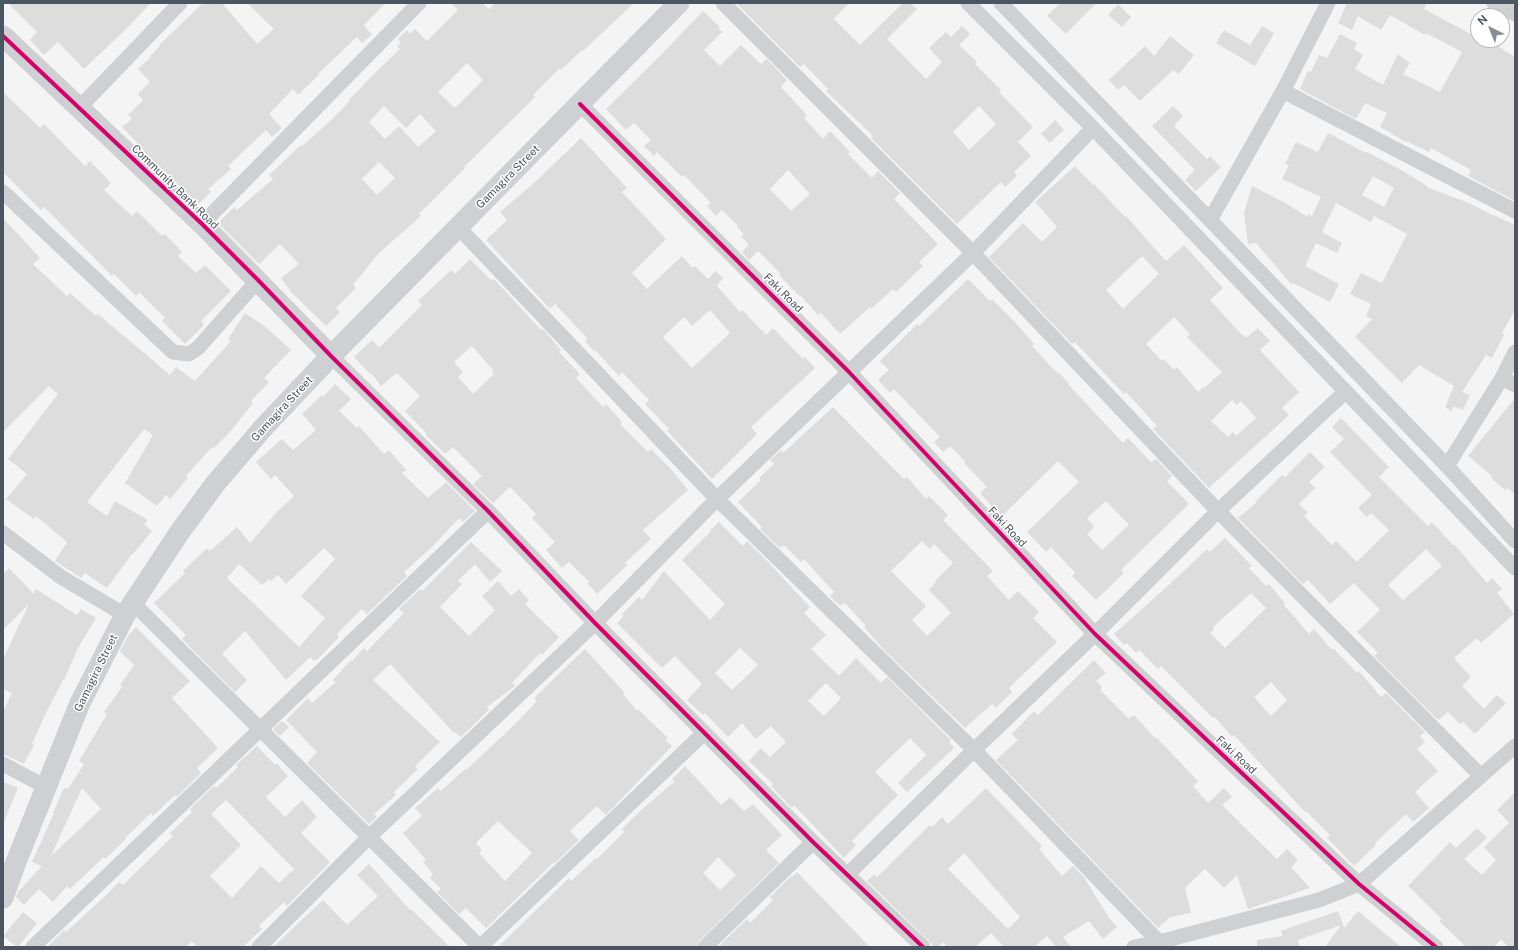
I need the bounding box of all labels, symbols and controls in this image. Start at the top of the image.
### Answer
north arrow [1470,8,1510,48]
text: N [1475,13,1490,27]
street label: Community Bank Road [129,142,221,232]
street label: Gamagira Street [474,143,542,211]
street label: Faki Road [761,271,805,315]
street label: Gamagira Street [248,374,316,444]
street label: Faki Road [985,504,1029,550]
street label: Gamagira Street [72,632,120,714]
street label: Faki Road [1213,733,1259,777]

